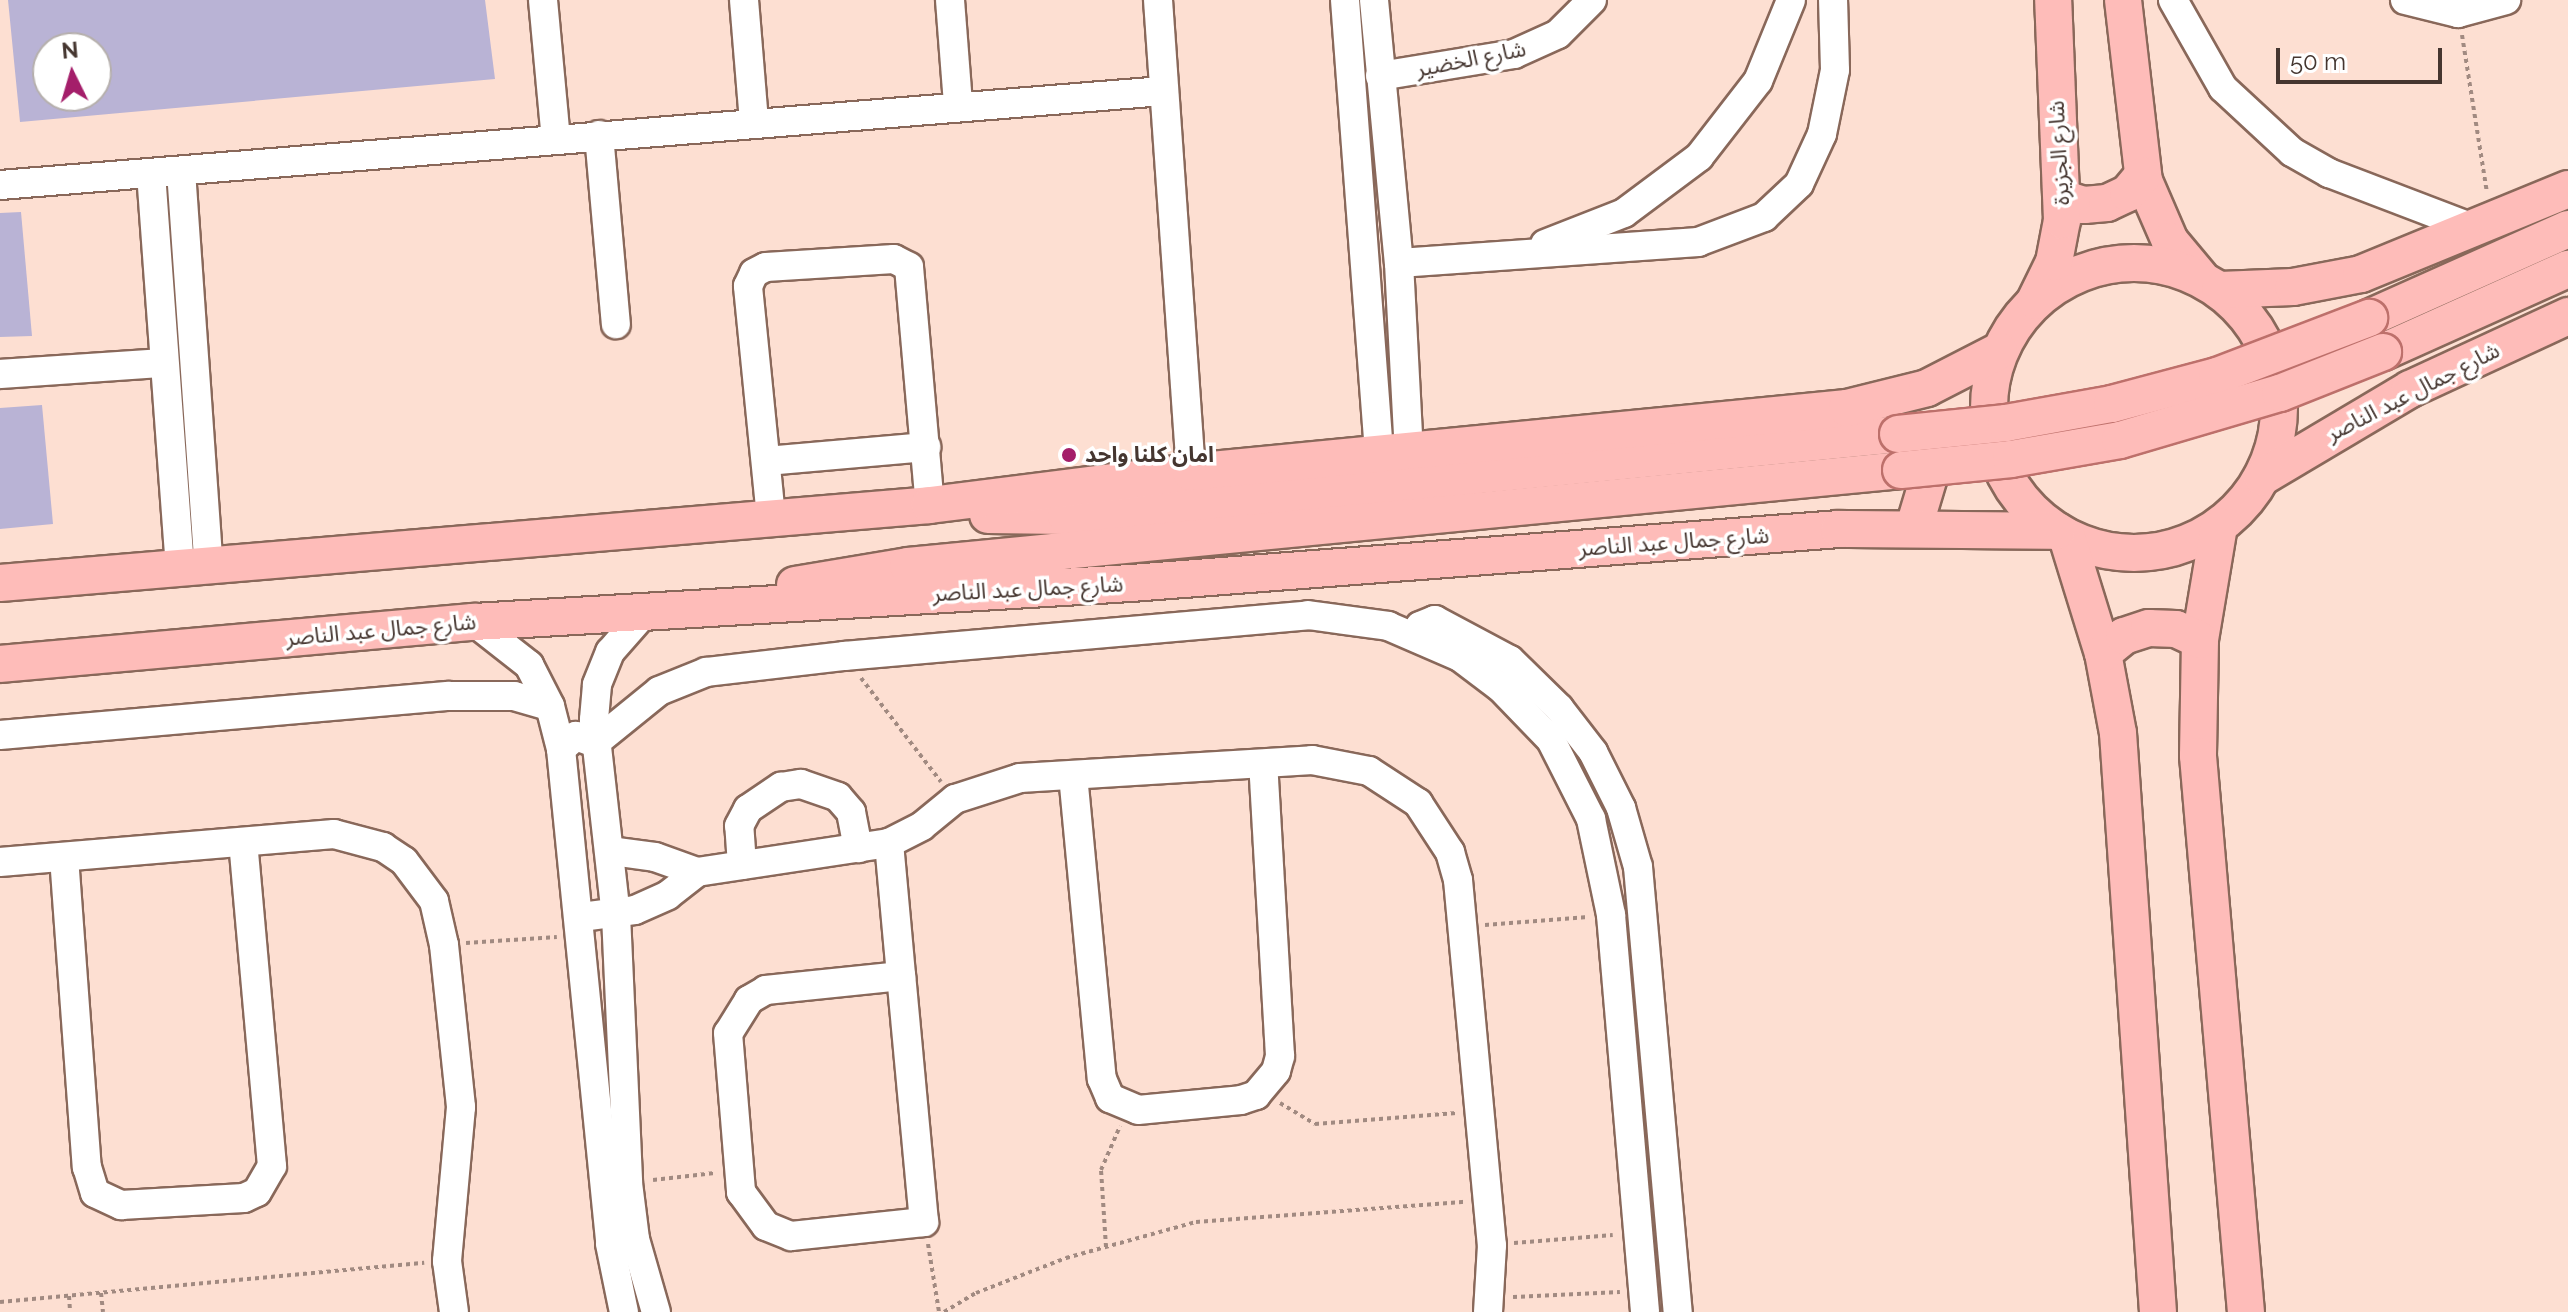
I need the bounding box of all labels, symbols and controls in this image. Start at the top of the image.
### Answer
north arrow [32,32,112,112]
scale bar [2280,32,2446,82]
street label: شارع الخضير [1414,35,1528,83]
text: N [61,36,80,64]
text: 50 m [2290,47,2346,76]
street label: شارع الجزيرة [2043,100,2075,206]
street label: شارع جمال عبد الناصر [2322,337,2504,447]
place label: امان كلنا واحد [1085,442,1214,468]
marker: امان كلنا واحد [1060,446,1078,464]
street label: شارع جمال عبد الناصر [1578,522,1770,562]
street label: شارع جمال عبد الناصر [932,571,1124,607]
street label: شارع جمال عبد الناصر [285,609,477,651]

